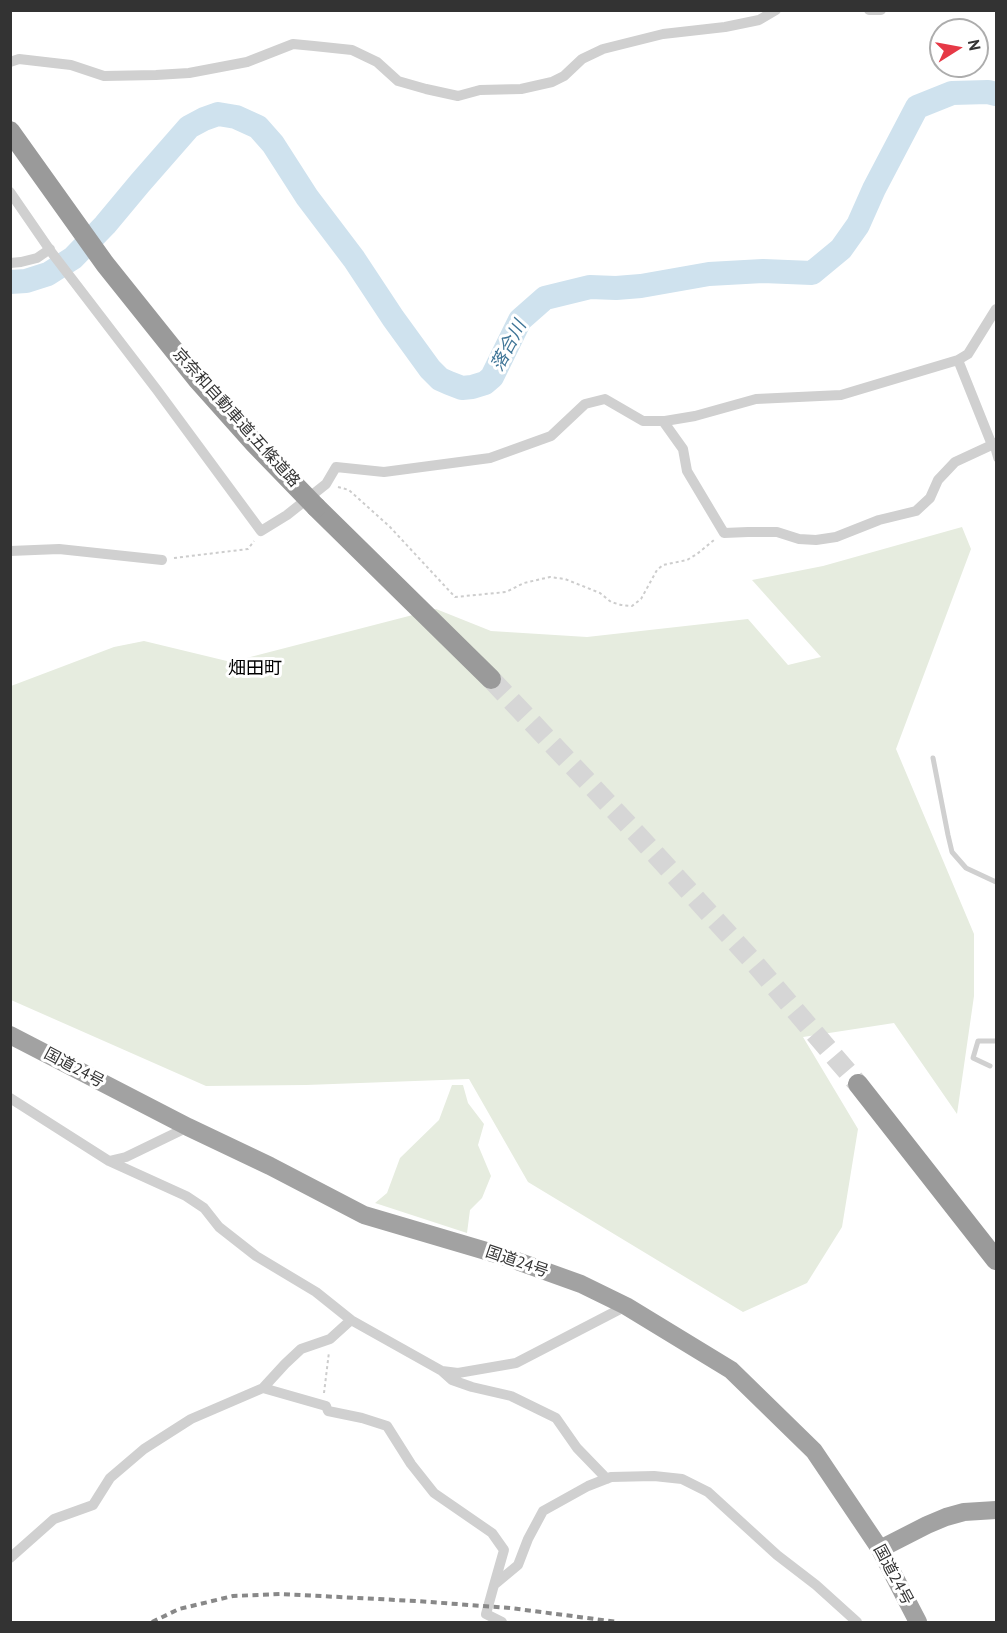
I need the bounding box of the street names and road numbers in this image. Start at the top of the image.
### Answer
street label: 京奈和自動車道;五條道路 [169,345,303,491]
street label: 国道24号 [41,1044,107,1092]
street label: 国道24号 [483,1242,551,1282]
street label: 国道24号 [869,1542,917,1608]

